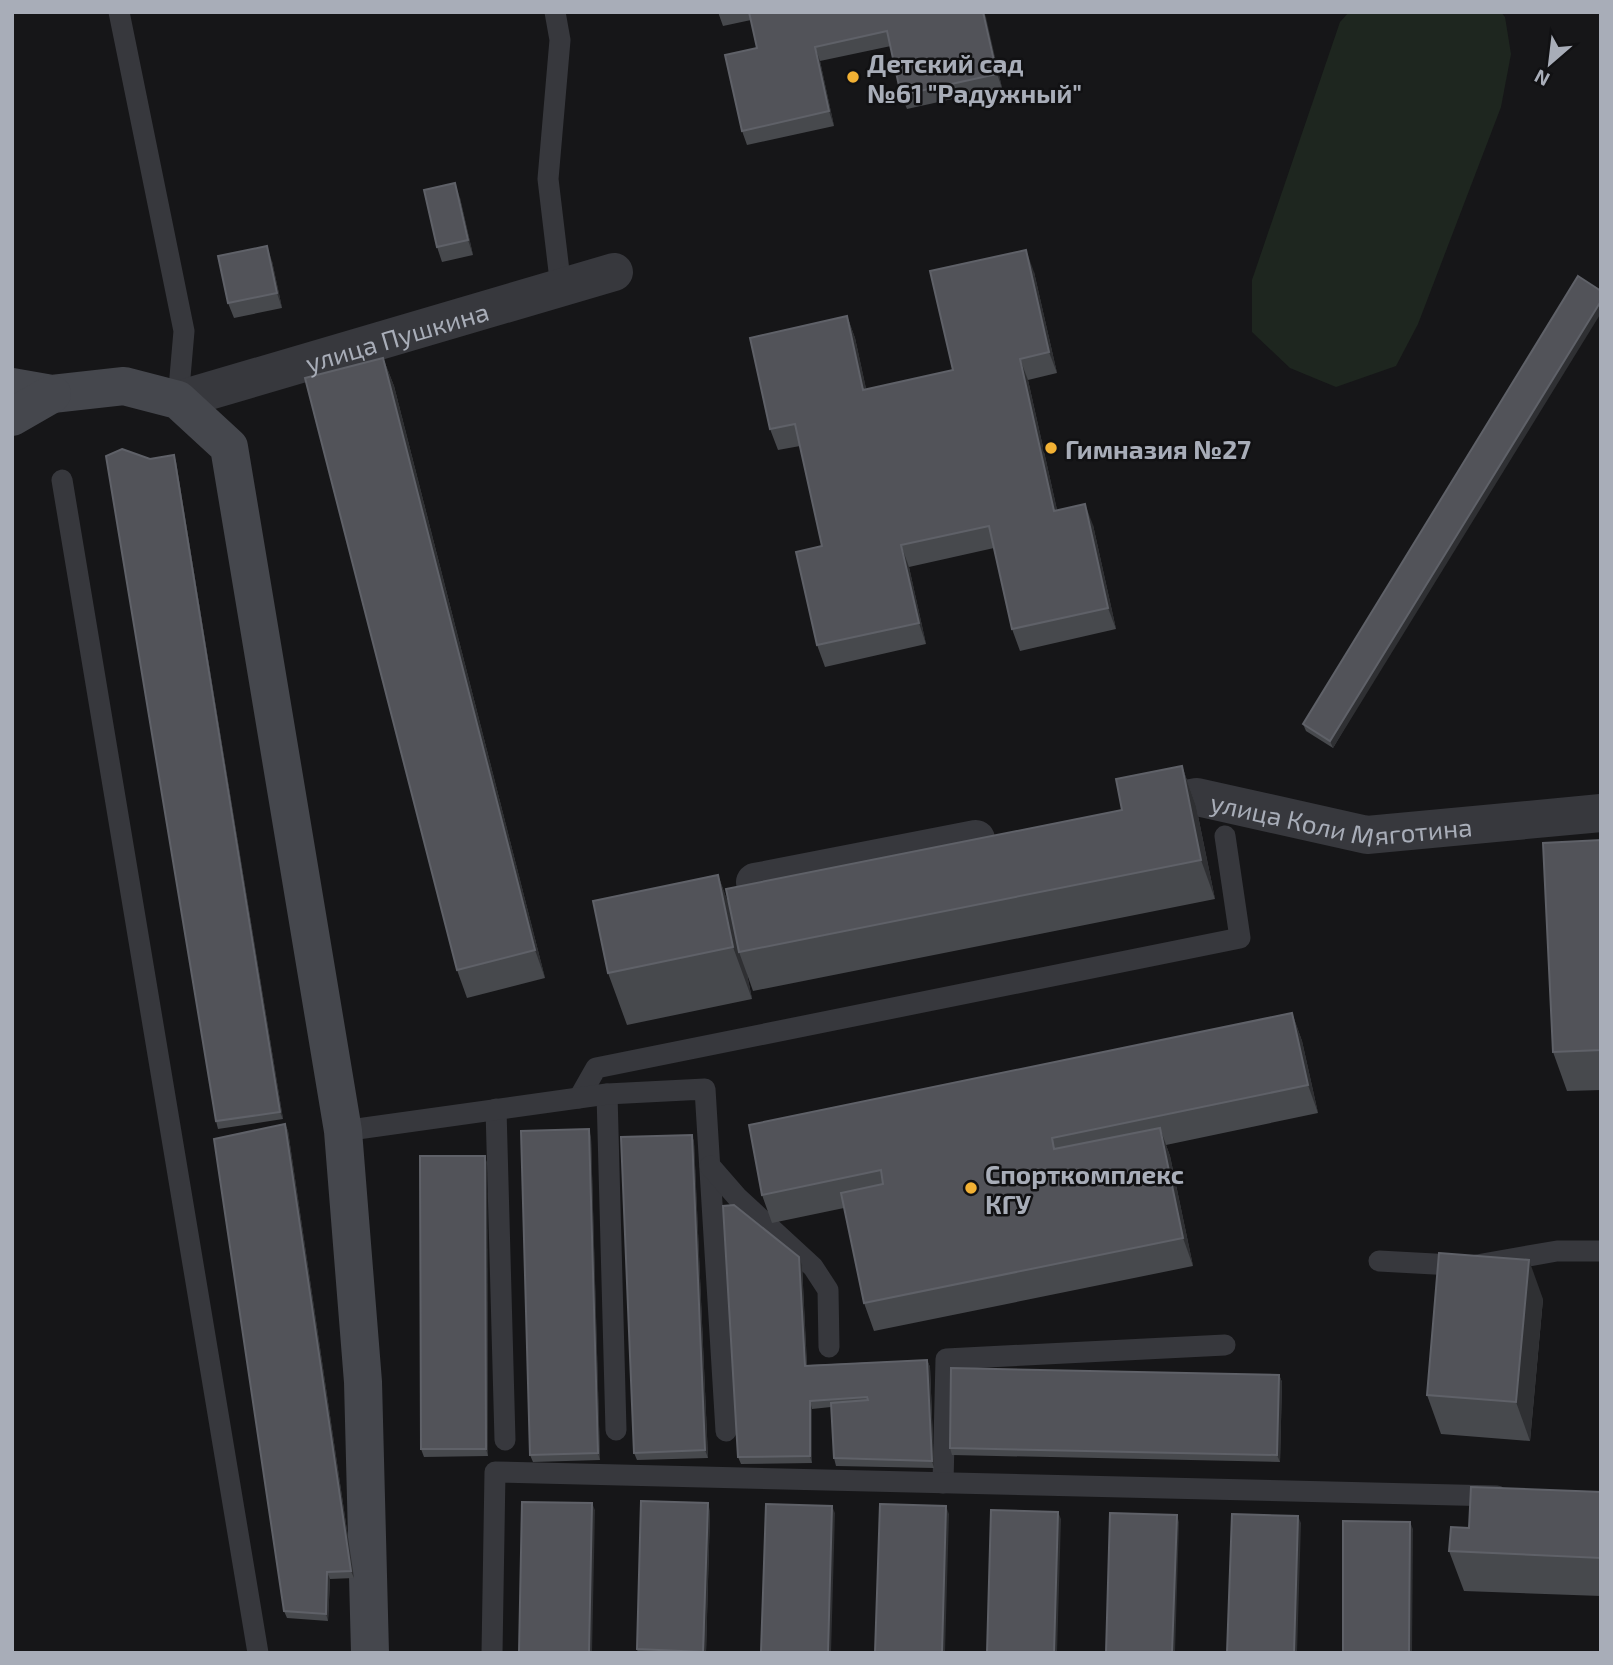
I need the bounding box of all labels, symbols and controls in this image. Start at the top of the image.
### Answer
north arrow [1515,28,1585,98]
place label: Детский сад №61 "Радужный" [867,47,1082,108]
text: N [1530,65,1553,92]
marker: Детский сад №61 "Радужный" [845,69,861,85]
street label: улица Пушкина [302,294,492,378]
place label: Гимназия №27 [1065,433,1251,464]
marker: Гимназия №27 [1043,440,1059,456]
street label: улица Коли Мяготина [1208,785,1473,852]
place label: Спорткомплекс КГУ [985,1158,1184,1219]
marker: Спорткомплекс КГУ [963,1180,979,1196]

